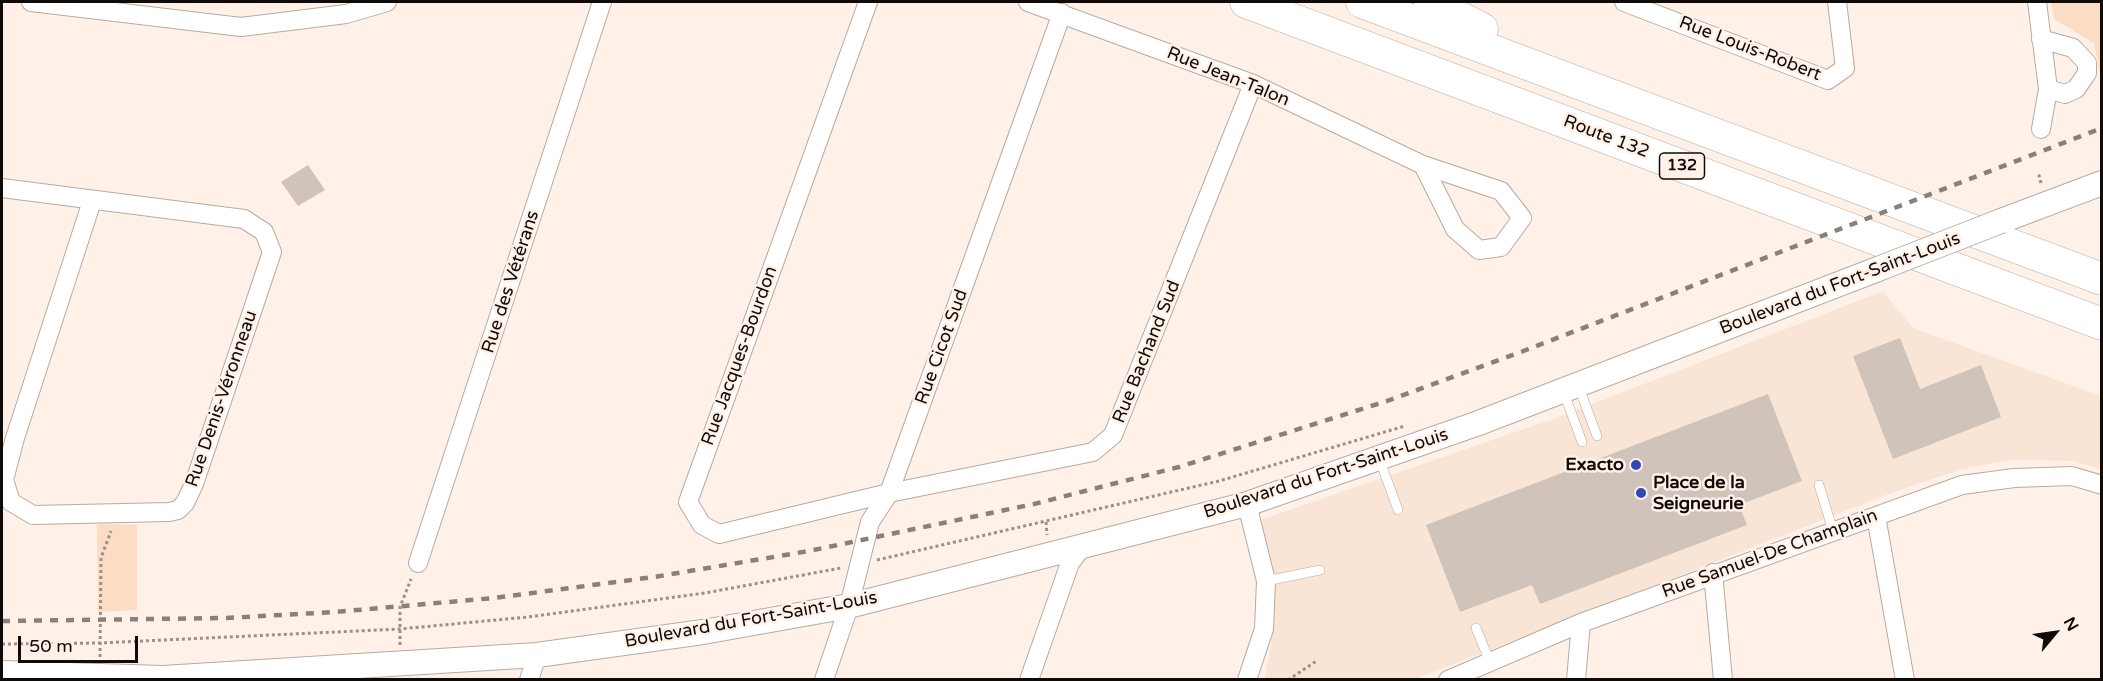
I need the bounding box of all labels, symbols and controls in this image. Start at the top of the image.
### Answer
street label: Rue Louis-Robert [1676,12,1824,86]
street label: Rue Jean-Talon [1163,43,1293,111]
street label: Route 132 [1560,111,1652,163]
road number: 132 [1660,153,1704,179]
street label: Rue des Vétérans [478,208,544,356]
street label: Boulevard du Fort-Saint-Louis [1717,228,1963,340]
street label: Rue Jacques-Bourdon [697,263,783,449]
street label: Rue Bachand Sud [1108,277,1186,427]
street label: Rue Cicot Sud [911,287,973,407]
street label: Rue Denis-Véronneau [182,308,262,490]
street label: Boulevard du Fort-Saint-Louis [1201,424,1451,524]
place label: Exacto [1565,454,1624,476]
marker: Exacto [1629,458,1643,472]
place label: Place de la Seigneurie [1653,472,1745,514]
marker: Place de la Seigneurie [1634,486,1648,500]
street label: Rue Samuel-De Champlain [1659,505,1881,603]
street label: Boulevard du Fort-Saint-Louis [623,587,879,653]
north arrow [2025,603,2085,663]
text: N [2059,614,2083,635]
scale bar [21,624,141,662]
text: 50 m [29,635,73,657]

